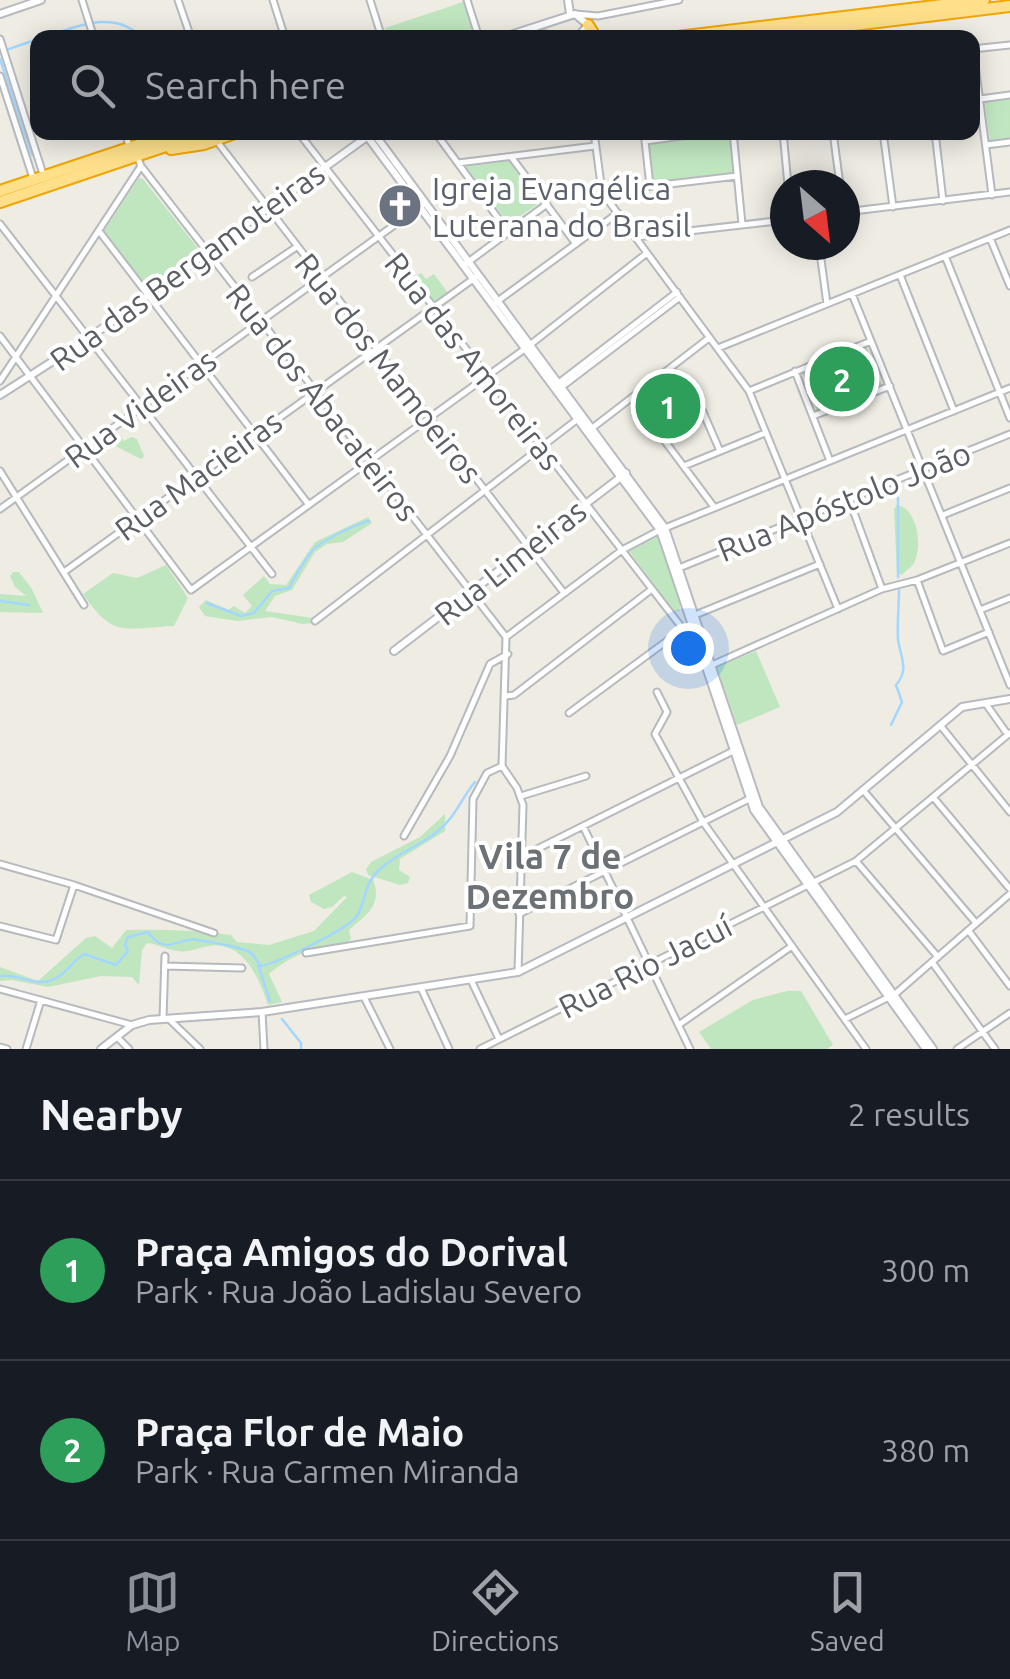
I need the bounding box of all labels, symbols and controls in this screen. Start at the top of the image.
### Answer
search box [30,30,980,140]
icon: search [65,58,120,113]
text: Search here [145,64,346,106]
street label: Rua das Bergamoteiras [43,154,331,378]
place label: Igreja Evangélica Luterana do Brasil [432,170,691,243]
north arrow [770,170,860,260]
church icon: Igreja Evangélica Luterana do Brasil [377,183,423,229]
street label: Rua das Amoreiras [378,245,570,477]
street label: Rua dos Mamoeiros [288,246,490,490]
street label: Rua dos Abacateiros [219,276,427,528]
street label: Rua Videiras [58,341,222,475]
pin: 2 [810,342,874,416]
pin: 1 [636,368,700,444]
street label: Rua Macieiras [108,403,288,547]
street label: Rua Apóstolo João [712,434,976,568]
street label: Rua Limeiras [427,492,593,632]
your location [663,623,714,674]
district label: Vila 7 de Dezembro [466,836,634,916]
street label: Rua Rio Jacuí [553,907,738,1025]
text: Nearby [40,1091,183,1138]
text: 2 results [848,1096,970,1132]
text: Praça Amigos do Dorival [135,1231,568,1273]
text: 1 [63,1252,82,1288]
text: 300 m [881,1252,970,1288]
text: Park · Rua João Ladislau Severo [135,1273,582,1309]
text: Praça Flor de Maio [135,1411,465,1453]
text: 2 [63,1432,82,1468]
text: 380 m [881,1432,970,1468]
text: Park · Rua Carmen Miranda [135,1453,520,1489]
tab: Map [125,1565,181,1656]
tab: Directions [431,1565,559,1656]
tab: Saved [810,1565,885,1656]

